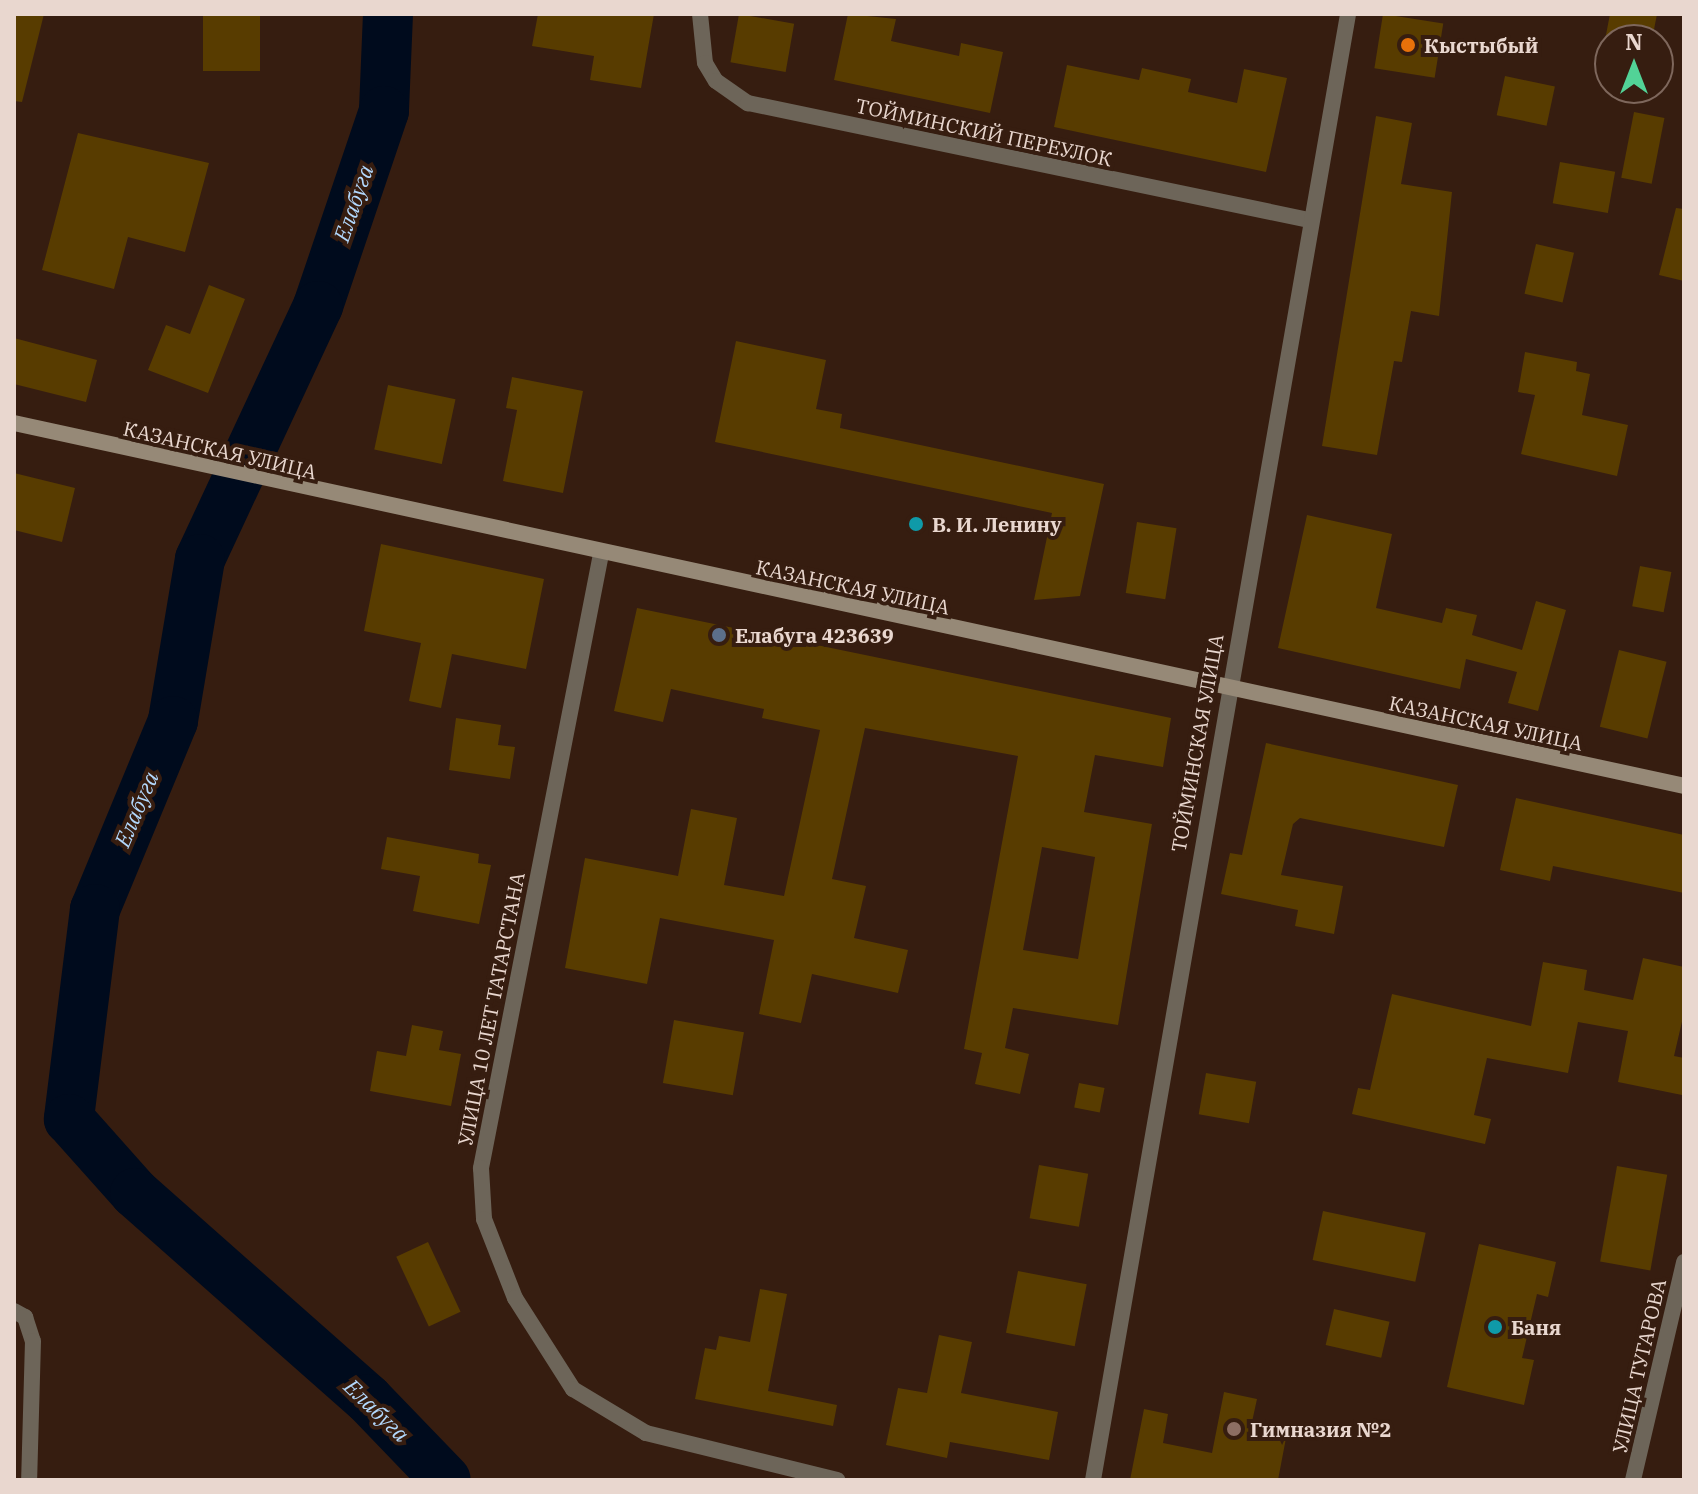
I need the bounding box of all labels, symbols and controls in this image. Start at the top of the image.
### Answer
north arrow [1594,24,1674,104]
text: N [1625,27,1643,56]
place label: Кыстыбый [1424,33,1538,57]
marker: Кыстыбый [1399,36,1417,54]
street label: ТОЙМИНСКИЙ ПЕРЕУЛОК [854,93,1114,171]
water label: Елабуга [328,161,378,245]
street label: КАЗАНСКАЯ УЛИЦА [121,416,319,484]
place label: В. И. Ленину [932,512,1062,536]
marker: В. И. Ленину [907,515,925,533]
street label: КАЗАНСКАЯ УЛИЦА [754,555,952,619]
place label: Елабуга 423639 [735,623,894,647]
marker: Елабуга 423639 [710,626,728,644]
street label: ТОЙМИНСКАЯ УЛИЦА [1166,632,1228,854]
street label: КАЗАНСКАЯ УЛИЦА [1387,691,1585,755]
water label: Елабуга [108,767,164,851]
street label: УЛИЦА 10 ЛЕТ ТАТАРСТАНА [453,870,529,1148]
street label: УЛИЦА ТУГАРОВА [1607,1277,1671,1455]
place label: Баня [1511,1315,1561,1339]
marker: Баня [1486,1318,1504,1336]
water label: Елабуга [339,1373,415,1447]
place label: Гимназия №2 [1250,1417,1392,1441]
marker: Гимназия №2 [1225,1420,1243,1438]

